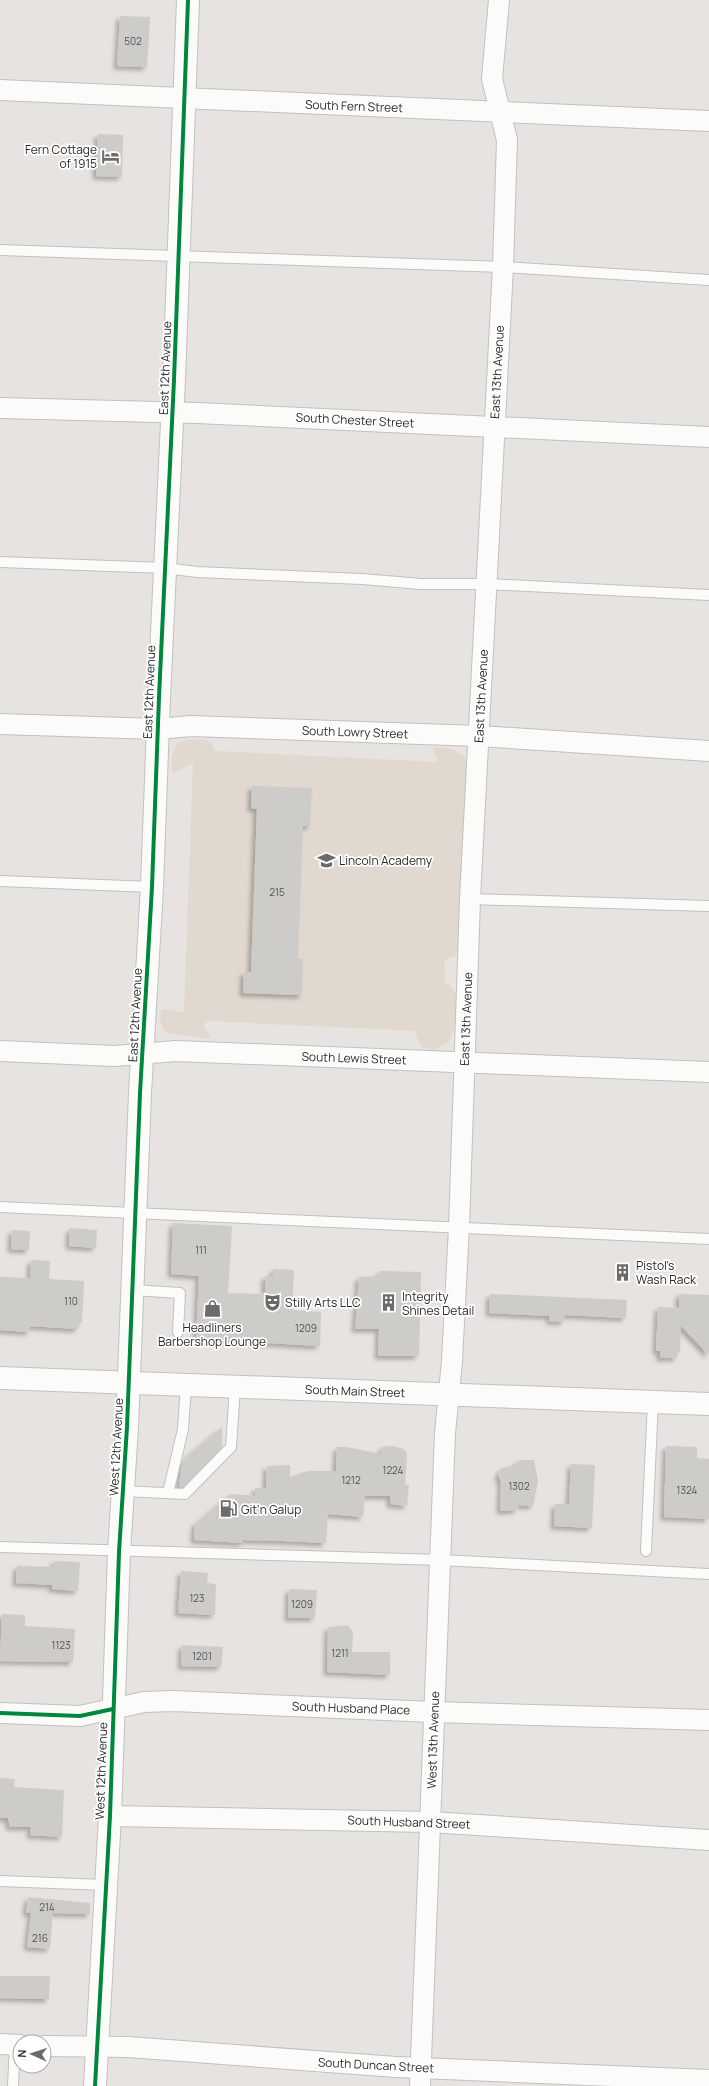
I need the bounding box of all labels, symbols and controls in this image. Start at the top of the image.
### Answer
house number: 502 [124,34,142,48]
street label: South Fern Street [305,96,403,116]
place label: Fern Cottage of 1915 [25,141,97,172]
hotel icon: Fern Cottage of 1915 [100,146,120,166]
street label: East 12th Avenue [155,321,175,415]
street label: East 13th Avenue [486,325,508,419]
street label: South Chester Street [295,408,415,432]
street label: East 12th Avenue [139,645,159,739]
street label: East 13th Avenue [470,649,492,743]
street label: South Lowry Street [302,722,409,742]
school or university icon: Lincoln Academy [316,850,336,870]
place label: Lincoln Academy [339,852,433,869]
house number: 215 [269,885,285,899]
street label: East 12th Avenue [124,968,146,1062]
street label: East 13th Avenue [456,972,476,1066]
street label: South Lewis Street [301,1048,407,1068]
house number: 111 [195,1243,207,1257]
place label: Pistol's Wash Rack [636,1257,697,1288]
building icon: Pistol's Wash Rack [613,1262,633,1282]
place label: Integrity Shines Detail [402,1288,474,1319]
theatre icon: Stilly Arts LLC [262,1292,282,1312]
building icon: Integrity Shines Detail [379,1293,399,1313]
house number: 110 [64,1294,78,1308]
place label: Stilly Arts LLC [285,1294,361,1311]
shop icon: Headliners Barbershop Lounge [202,1298,222,1318]
place label: Headliners Barbershop Lounge [158,1319,266,1350]
house number: 1209 [295,1321,317,1335]
street label: South Main Street [305,1381,406,1401]
street label: West 12th Avenue [105,1398,127,1496]
house number: 1224 [383,1463,404,1477]
house number: 1212 [341,1473,361,1487]
house number: 1302 [508,1479,530,1493]
house number: 1324 [677,1483,698,1497]
fuel station icon: Git'n Galup [218,1499,238,1519]
place label: Git'n Galup [241,1501,301,1518]
house number: 123 [189,1591,205,1605]
house number: 1209 [291,1597,313,1611]
house number: 1123 [51,1638,71,1652]
house number: 1211 [331,1646,349,1660]
house number: 1201 [192,1649,212,1663]
street label: West 13th Avenue [423,1691,443,1789]
street label: South Husband Place [292,1697,410,1719]
street label: West 12th Avenue [91,1722,111,1820]
street label: South Husband Street [347,1811,471,1833]
house number: 214 [39,1900,55,1914]
house number: 216 [32,1931,48,1945]
north arrow [12,2034,52,2074]
text: N [14,2049,29,2058]
street label: South Duncan Street [317,2053,435,2077]

